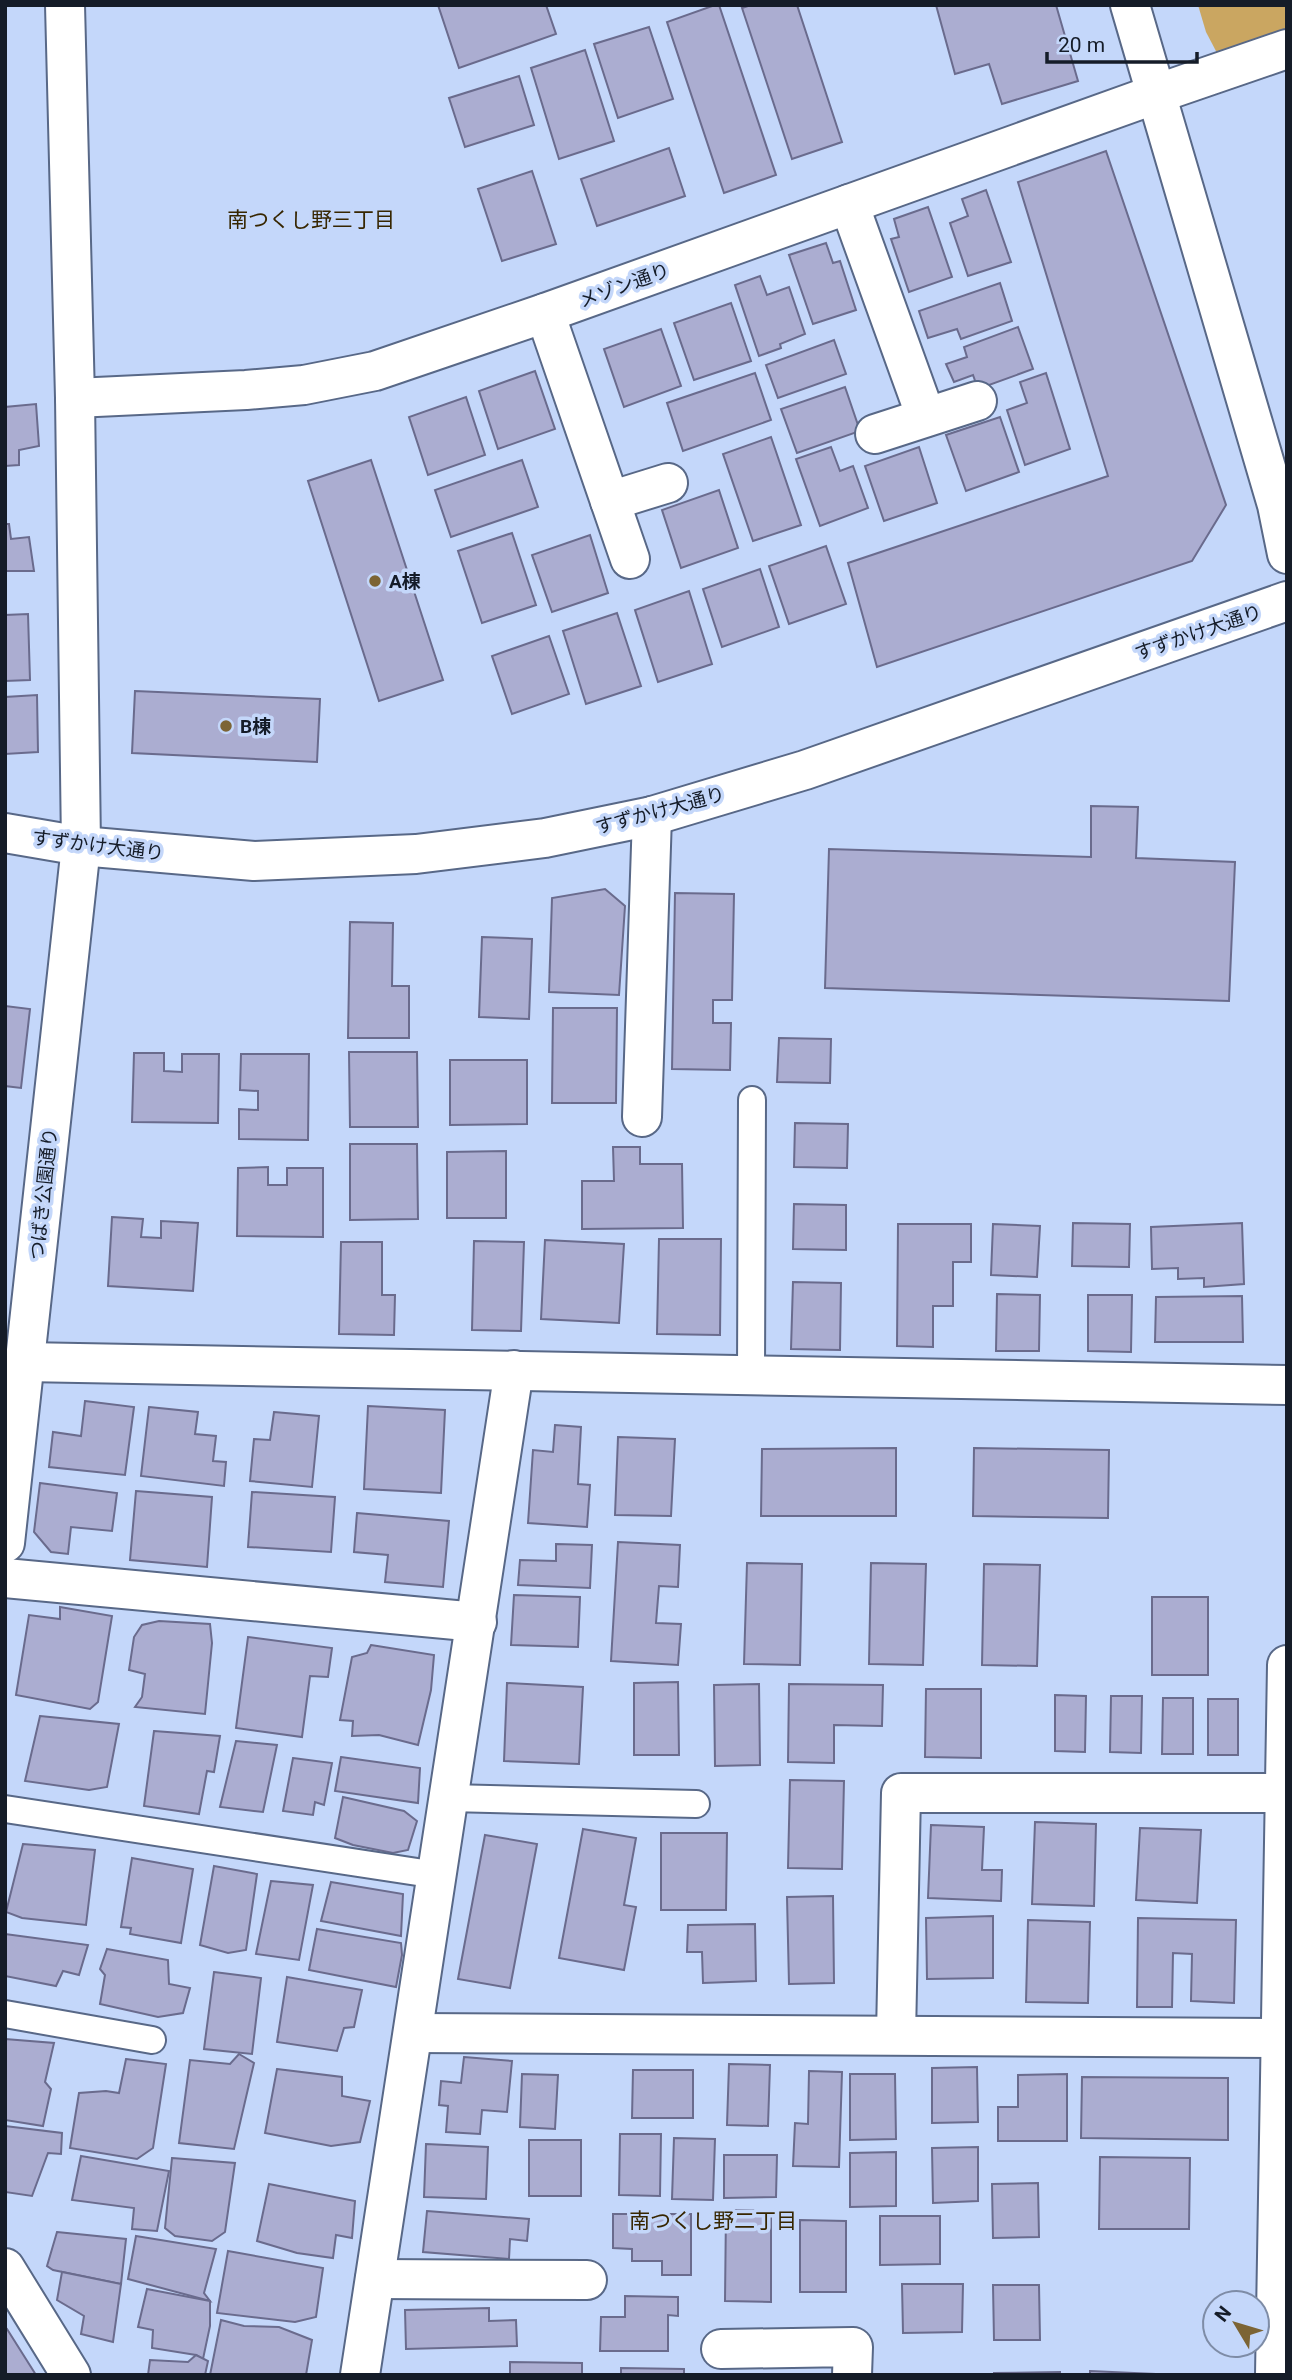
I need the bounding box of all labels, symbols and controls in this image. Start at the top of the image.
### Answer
scale bar [1047,21,1198,65]
text: 20 m [1058,33,1105,57]
district label: 南つくし野三丁目 [227,208,395,232]
street label: メゾン通り [576,258,673,313]
place label: A棟 [389,570,421,593]
marker: A棟 [367,573,383,589]
street label: すずかけ大通り [1132,600,1265,665]
place label: B棟 [240,715,271,738]
marker: B棟 [218,718,234,734]
street label: すずかけ大通り [593,782,727,839]
street label: すずかけ大通り [31,826,165,865]
street label: つばき公園通り [25,1127,62,1261]
district label: 南つくし野二丁目 [629,2209,797,2233]
north arrow [1201,2289,1271,2359]
text: N [1210,2301,1236,2326]

